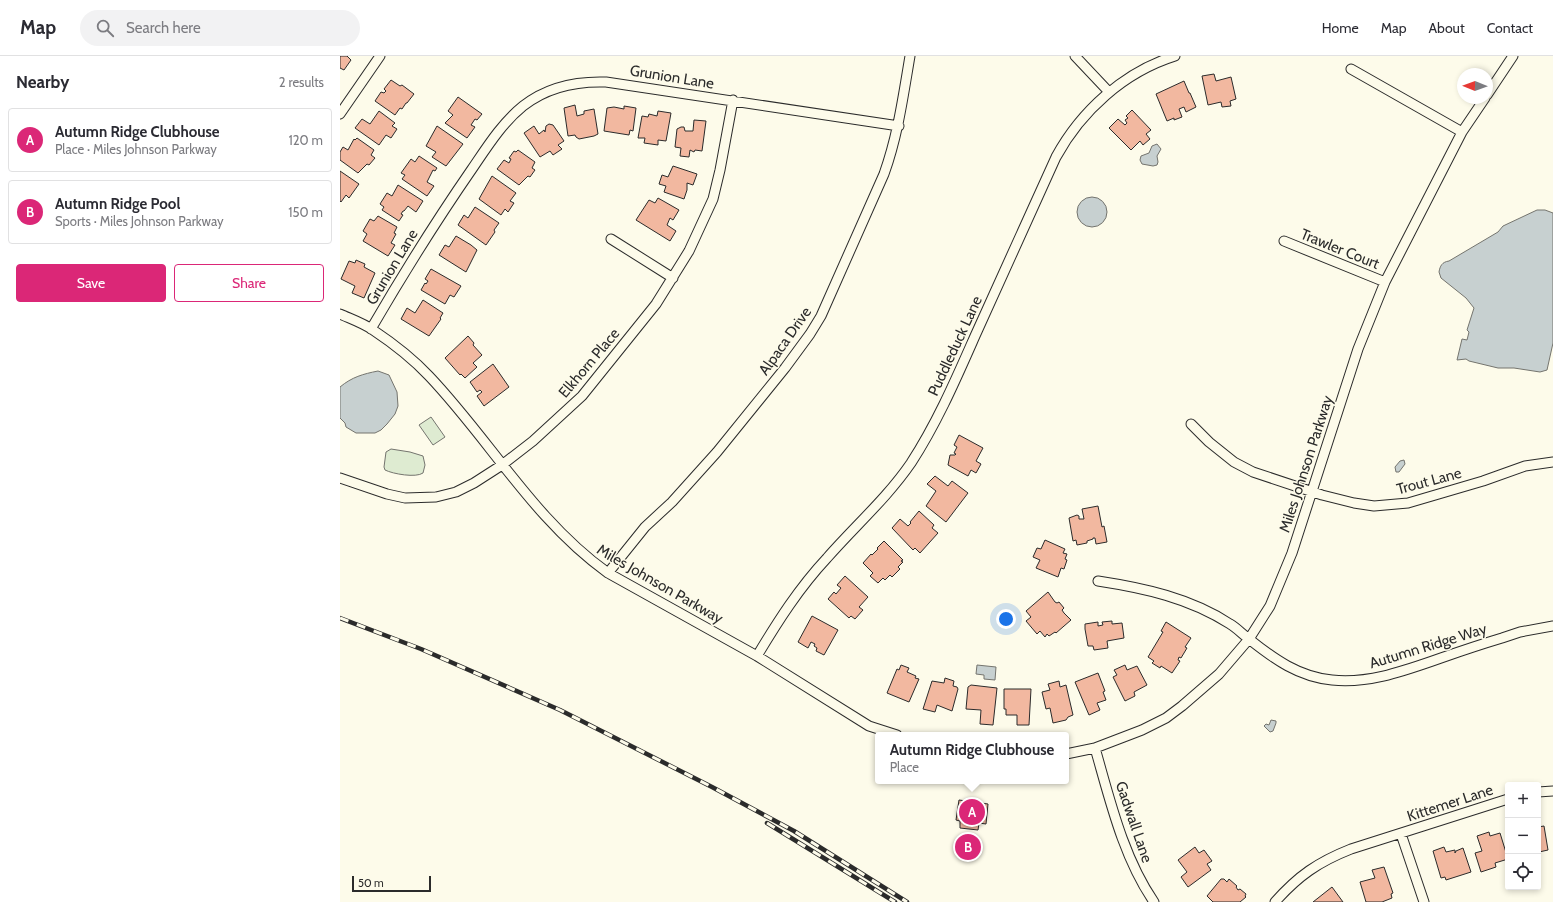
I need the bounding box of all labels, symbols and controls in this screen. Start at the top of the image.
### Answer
search box [80,10,360,46]
text: Map [20,16,56,39]
icon: search [94,17,116,39]
text: Search here [126,19,201,37]
text: Home [1322,19,1359,37]
text: Map [1381,19,1406,37]
text: About [1428,19,1465,37]
text: Contact [1487,19,1533,37]
street label: Grunion Lane [629,61,716,93]
north arrow [1457,68,1493,104]
text: Nearby [16,72,69,92]
text: 2 results [279,74,324,90]
text: Autumn Ridge Clubhouse [55,123,220,141]
text: A [26,132,34,148]
text: 120 m [289,132,323,148]
text: Place · Miles Johnson Parkway [55,141,217,157]
text: Autumn Ridge Pool [55,195,180,213]
text: B [26,204,34,220]
text: 150 m [288,204,323,220]
text: Sports · Miles Johnson Parkway [55,213,224,229]
street label: Trawler Court [1298,225,1382,273]
street label: Grunion Lane [362,226,422,308]
button: Save [16,264,166,302]
button: Share [174,264,324,302]
street label: Puddleduck Lane [924,293,986,399]
street label: Alpaca Drive [755,303,815,379]
street label: Elkhorn Place [555,324,623,401]
street label: Miles Johnson Parkway [1275,393,1337,535]
street label: Trout Lane [1395,464,1464,498]
street label: Miles Johnson Parkway [594,540,727,628]
your location [996,609,1016,629]
street label: Autumn Ridge Way [1367,619,1489,672]
popup [875,732,1069,784]
text: Autumn Ridge Clubhouse [890,741,1054,759]
text: Place [890,759,919,775]
street label: Gadwall Lane [1112,779,1156,865]
street label: Kittemer Lane [1405,781,1496,825]
map controls [1505,782,1541,890]
button: + [1505,782,1541,818]
pin: A [959,797,985,827]
button: − [1505,818,1541,854]
pin: B [955,832,981,862]
button: locate [1505,854,1541,890]
scale bar [352,874,431,893]
text: 50 m [358,876,384,890]

